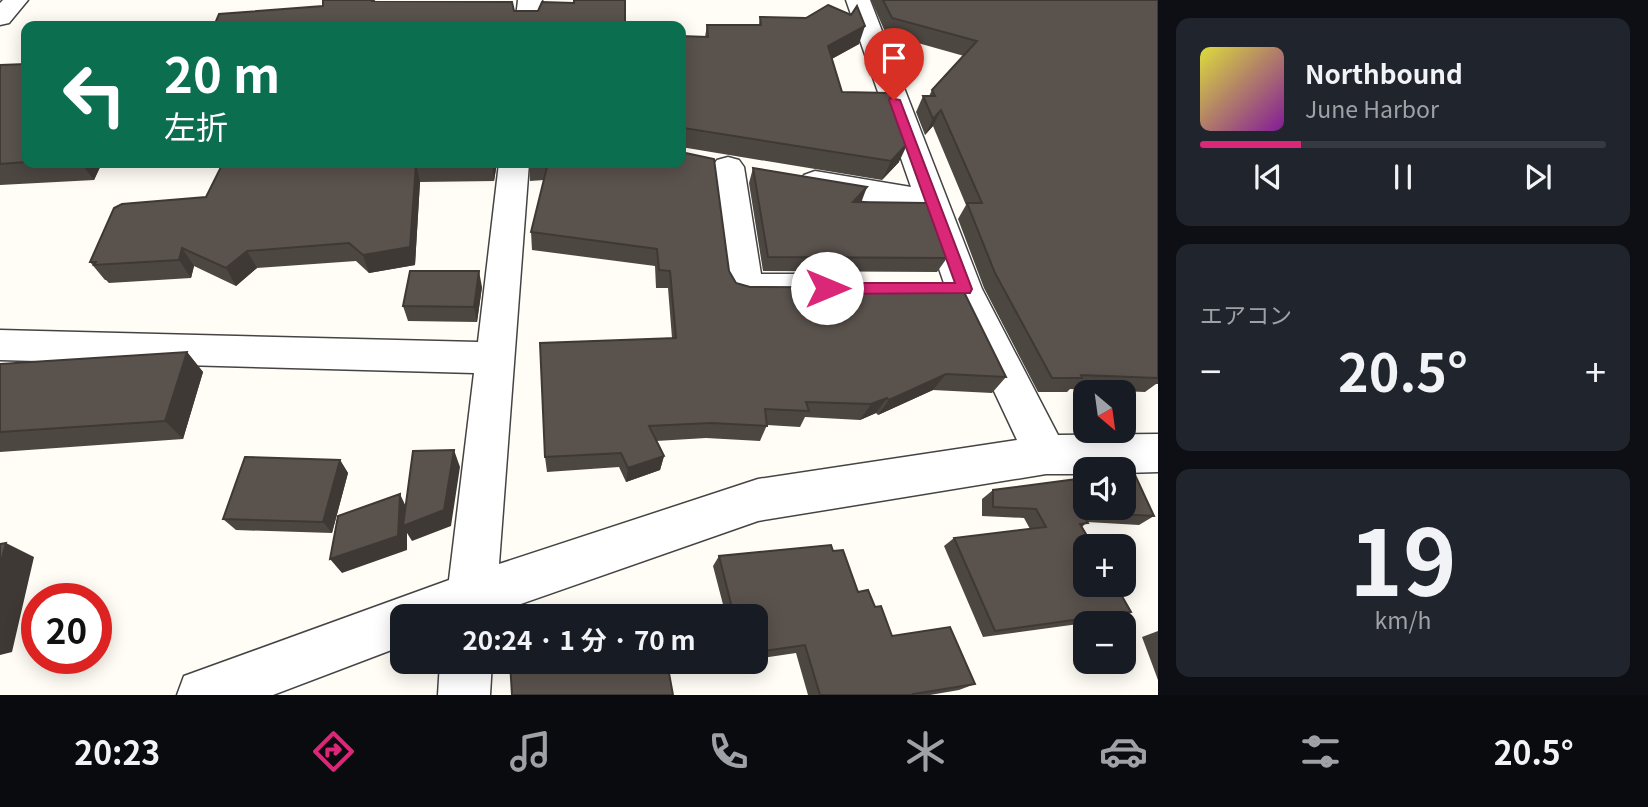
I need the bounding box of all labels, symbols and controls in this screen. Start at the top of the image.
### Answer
pin [864,28,924,100]
text: 20 m [164,36,280,107]
icon: arrive [875,39,913,77]
icon: left [49,49,140,140]
text: Northbound [1305,54,1463,91]
text: June Harbor [1305,91,1439,125]
text: 左折 [164,102,228,148]
icon: previous [1249,158,1287,196]
icon: pause [1384,158,1422,196]
icon: next [1519,158,1557,196]
position arrow [790,251,864,325]
text: エアコン [1200,297,1292,331]
text: 20.5° [1338,332,1468,407]
text: − [1200,342,1221,397]
text: + [1585,342,1606,397]
north arrow [1073,380,1136,443]
map controls [1073,380,1136,674]
button: sound [1073,457,1136,520]
text: 19 [1349,490,1457,622]
button: + [1073,534,1136,597]
speed limit sign: 20 [21,583,112,674]
text: km/h [1375,602,1431,636]
button: − [1073,611,1136,674]
text: 20:24 · 1 分 · 70 m [462,620,696,657]
icon: directions [309,727,358,776]
icon: music [506,727,555,776]
icon: phone [704,727,753,776]
icon: climate [901,727,950,776]
icon: car [1099,727,1148,776]
icon: filters [1296,727,1345,776]
text: 20:23 [74,728,160,774]
text: 20.5° [1494,728,1574,774]

